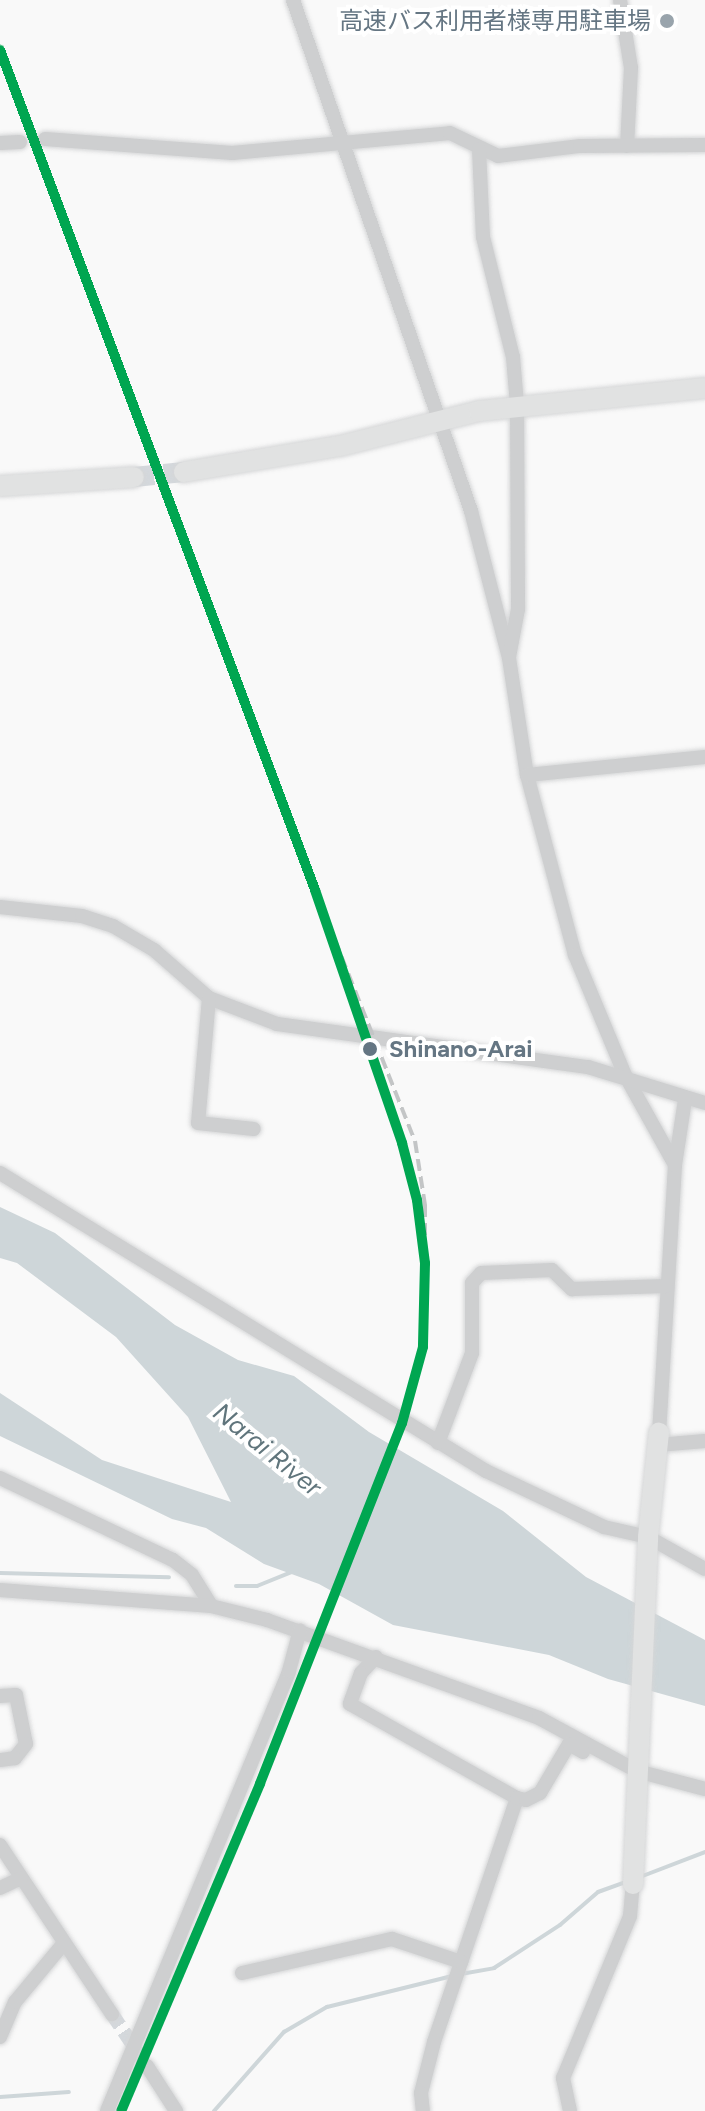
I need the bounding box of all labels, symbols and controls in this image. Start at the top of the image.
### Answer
place label: 高速バス利用者様専用駐車場 [339,7,651,35]
marker: 高速バス利用者様専用駐車場 [658,12,676,30]
place label: Shinano-Arai [389,1035,533,1063]
marker: Shinano-Arai [358,1037,382,1061]
water label: Narai River [206,1397,328,1503]

